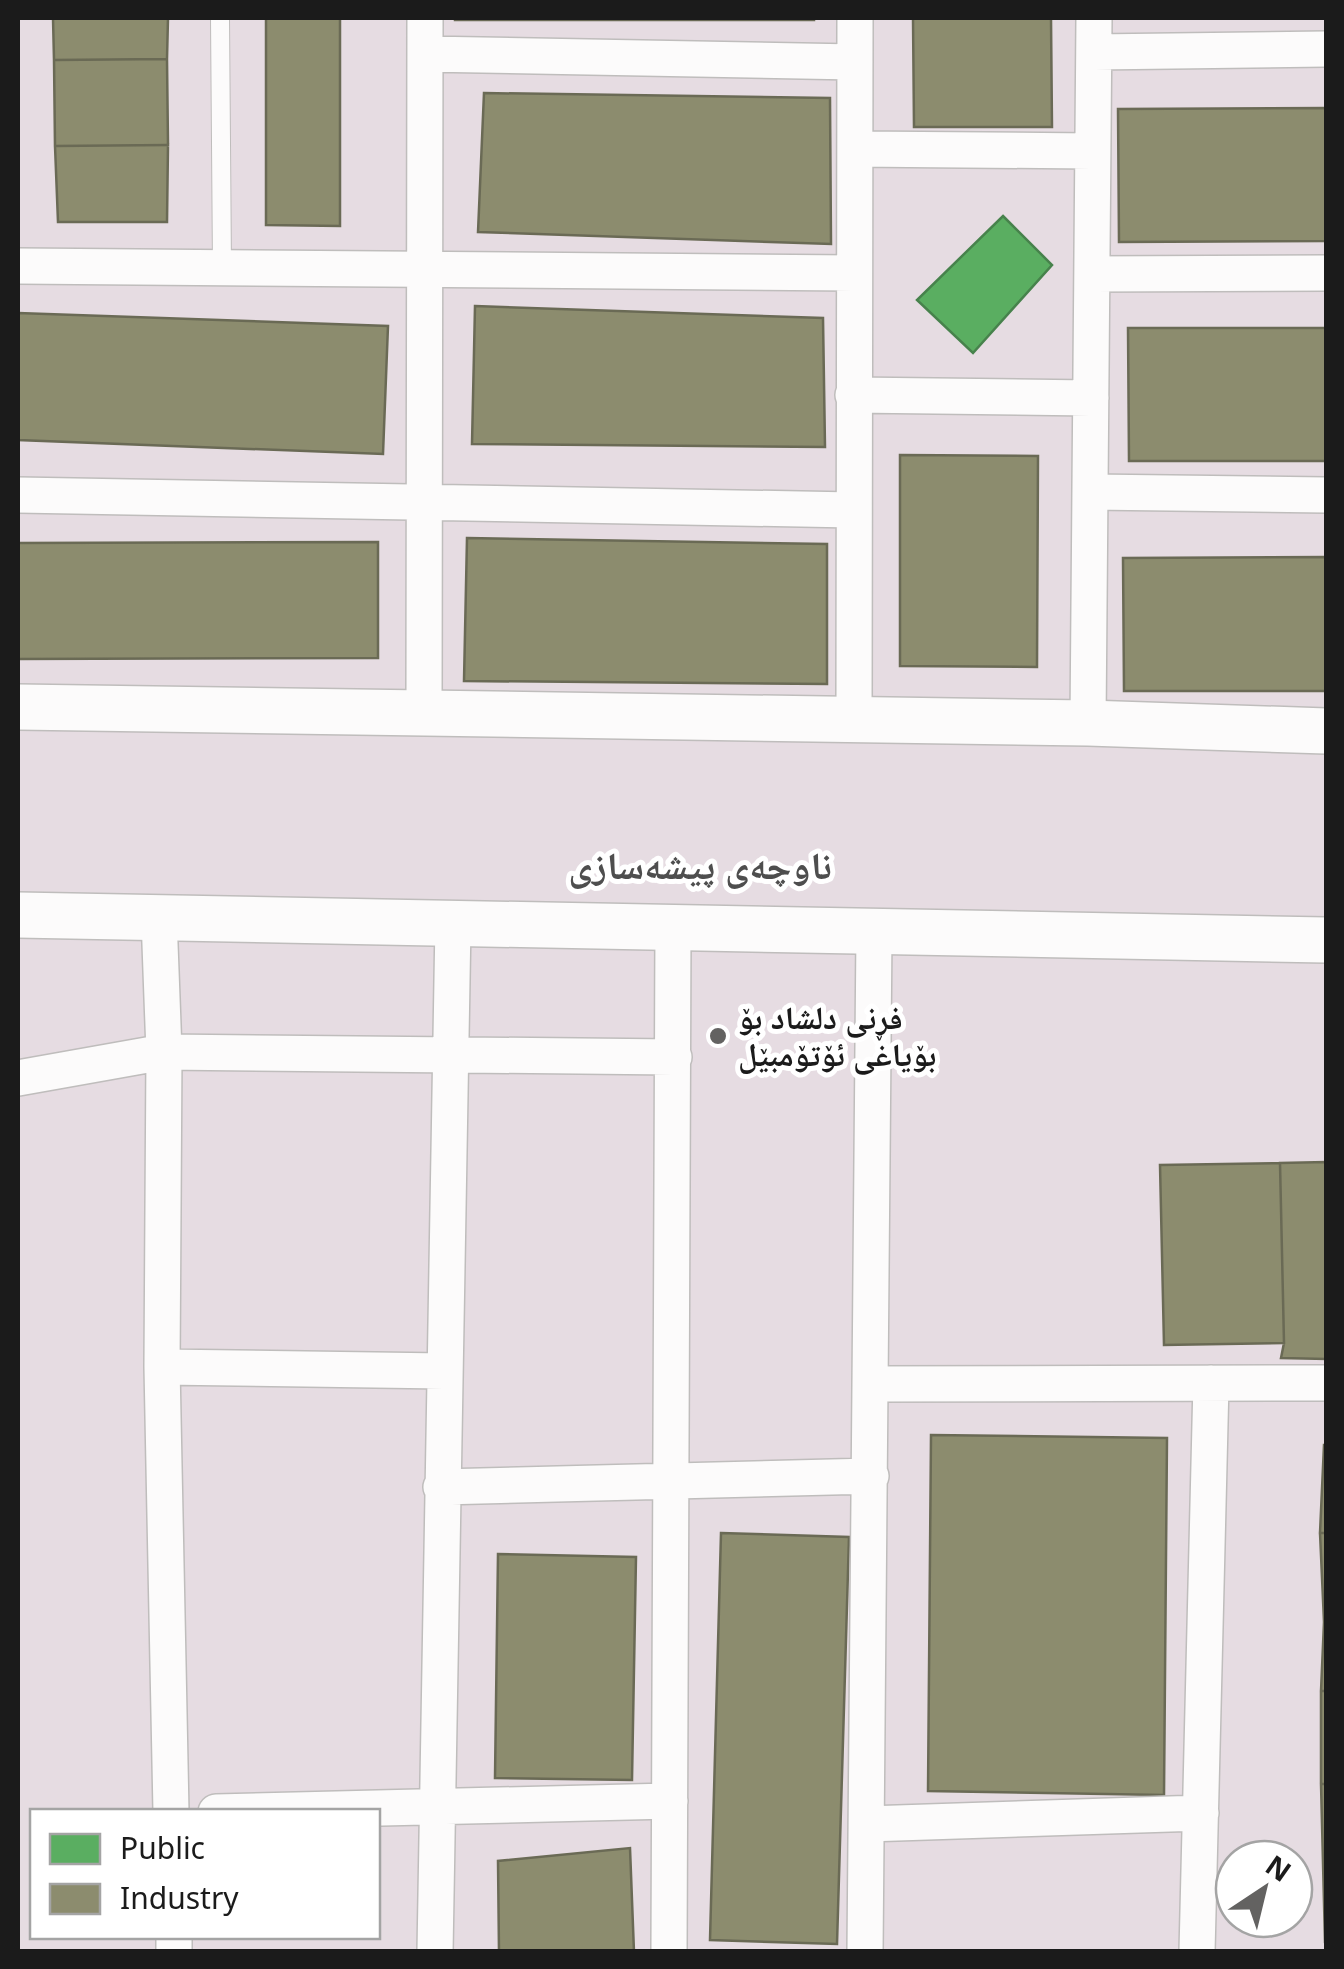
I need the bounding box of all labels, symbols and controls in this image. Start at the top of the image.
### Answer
district label: ناوچەی پیشەسازی [568,838,832,890]
place label: فڕنی دلشاد بۆ بۆیاغی ئۆتۆمبێل [738,995,936,1075]
marker: فڕنی دلشاد بۆ بۆیاغی ئۆتۆمبێل [707,1025,729,1047]
legend [30,1809,380,1939]
text: Public [120,1827,205,1868]
north arrow [1214,1839,1314,1939]
text: N [1259,1846,1299,1890]
text: Industry [120,1877,239,1918]

